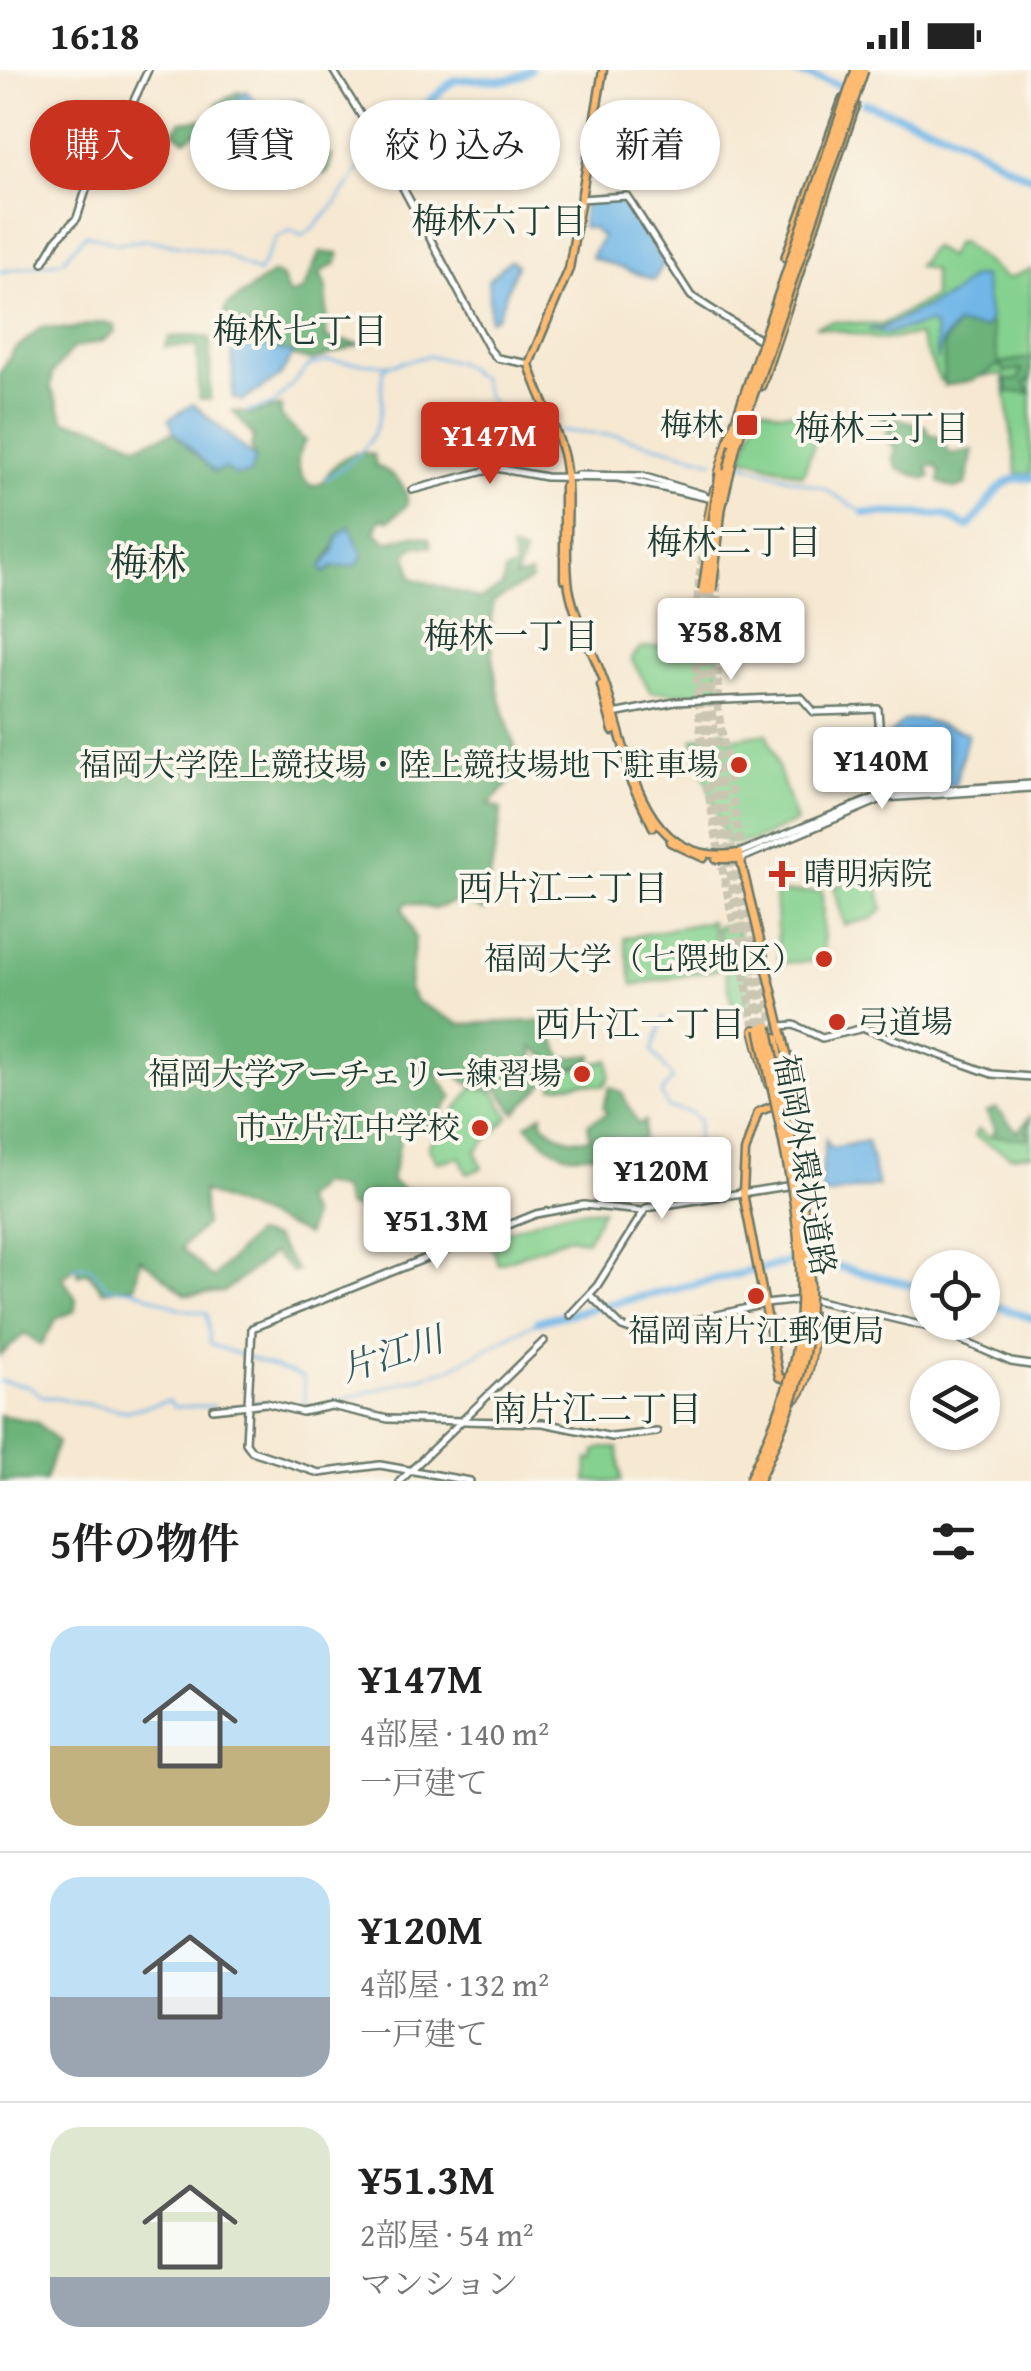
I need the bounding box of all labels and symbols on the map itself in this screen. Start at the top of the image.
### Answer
district label: 梅林六丁目 [411,195,587,246]
district label: 梅林七丁目 [212,305,388,356]
place label: 梅林 [660,401,724,448]
pin: ¥147M [420,402,560,487]
district label: 梅林三丁目 [794,402,970,453]
marker: 梅林 [734,412,760,438]
district label: 梅林二丁目 [646,516,822,567]
district label: 梅林 [110,534,186,590]
pin: ¥58.8M [650,598,812,683]
district label: 梅林一丁目 [423,610,599,661]
pin: ¥140M [812,727,952,812]
place label: 福岡大学陸上競技場・陸上競技場地下駐車場 [79,741,719,788]
marker: 福岡大学陸上競技場・陸上競技場地下駐車場 [728,754,750,776]
place label: 晴明病院 [804,850,932,897]
marker: 晴明病院 [769,861,795,887]
district label: 西片江二丁目 [458,862,668,913]
place label: 福岡大学（七隈地区） [484,935,804,982]
marker: 福岡大学（七隈地区） [813,948,835,970]
district label: 西片江一丁目 [535,998,745,1049]
place label: 弓道場 [857,998,953,1045]
marker: 弓道場 [826,1011,848,1033]
place label: 福岡大学アーチェリー練習場 [148,1050,562,1097]
street label: 福岡外環状道路 [763,1051,848,1279]
marker: 福岡大学アーチェリー練習場 [571,1063,593,1085]
place label: 市立片江中学校 [236,1104,460,1151]
marker: 市立片江中学校 [469,1117,491,1139]
pin: ¥120M [592,1137,732,1222]
pin: ¥51.3M [356,1187,518,1272]
marker: 福岡南片江郵便局 [745,1285,767,1307]
place label: 福岡南片江郵便局 [628,1307,884,1354]
water label: 片江川 [334,1312,453,1394]
district label: 南片江二丁目 [492,1383,702,1434]

